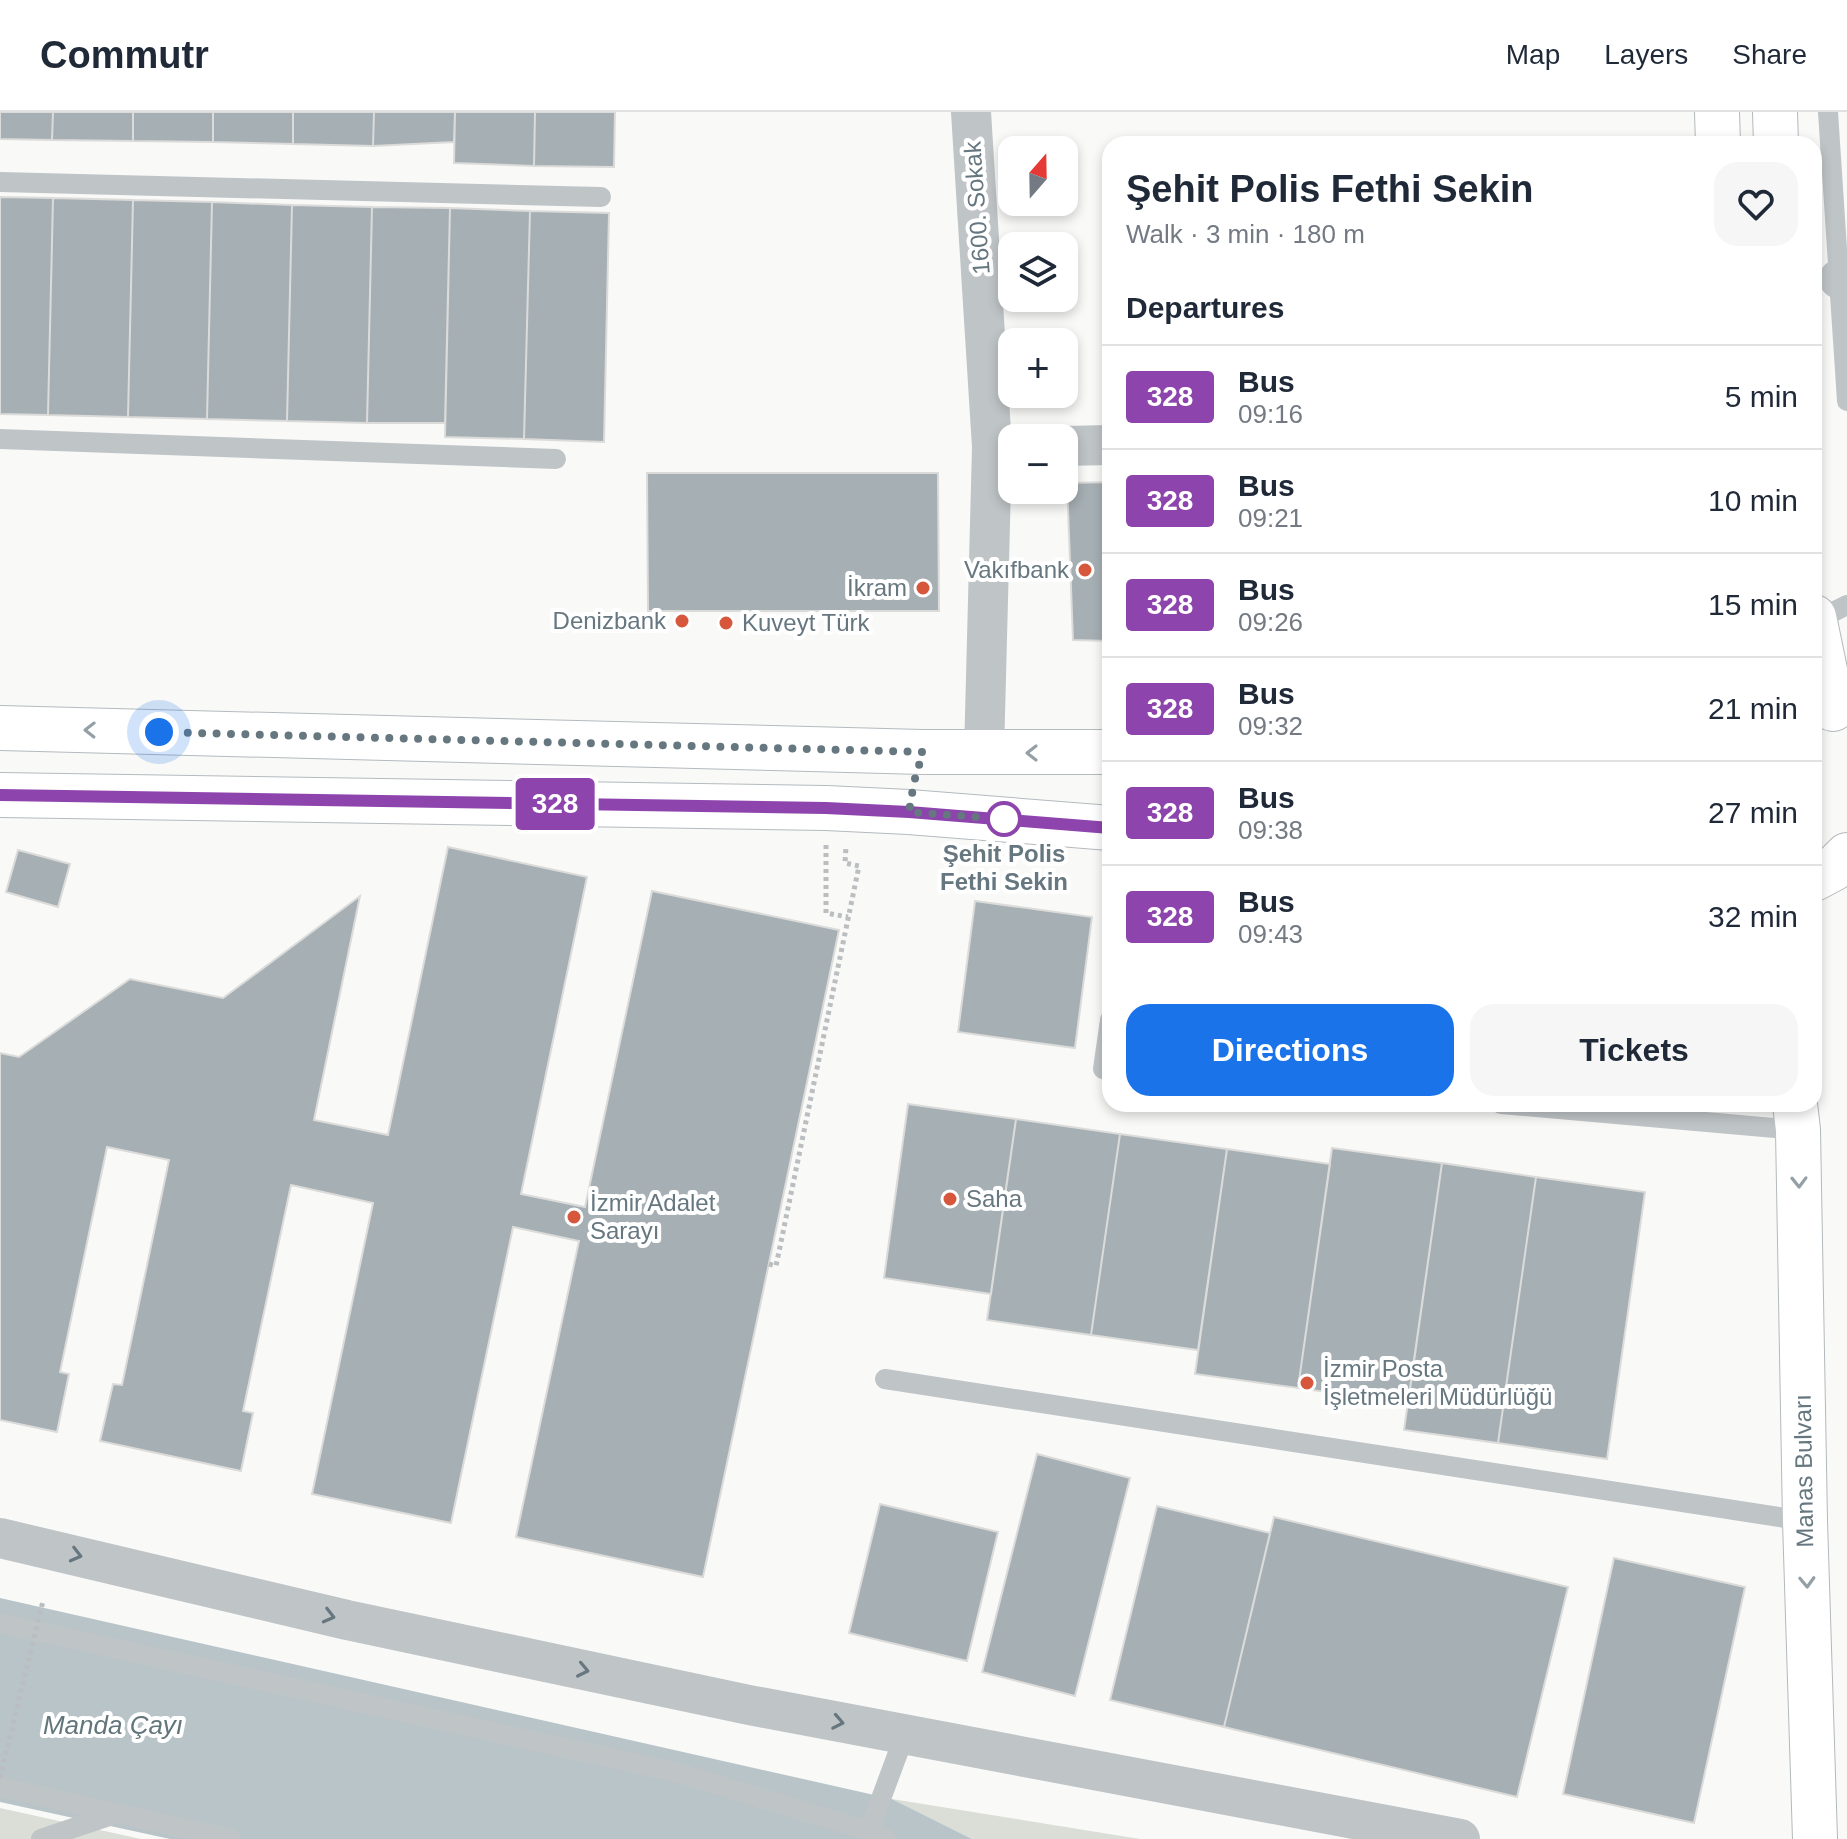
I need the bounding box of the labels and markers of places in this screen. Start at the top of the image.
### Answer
place label: Vakıfbank [964,556,1070,583]
marker: Vakıfbank [1076,561,1094,579]
place label: İkram [847,574,907,601]
marker: İkram [914,579,932,597]
place label: Denizbank [553,607,667,634]
place label: Kuveyt Türk [742,609,871,636]
marker: Denizbank [673,612,691,630]
marker: Kuveyt Türk [717,614,735,632]
marker: Şehit Polis Fethi Sekin [987,802,1021,836]
place label: Şehit Polis Fethi Sekin [940,840,1068,895]
place label: Saha [966,1185,1023,1212]
place label: İzmir Adalet Sarayı [590,1189,716,1244]
marker: Saha [941,1190,959,1208]
marker: İzmir Adalet Sarayı [565,1208,583,1226]
place label: İzmir Posta İşletmeleri Müdürlüğü [1323,1355,1552,1410]
marker: İzmir Posta İşletmeleri Müdürlüğü [1298,1374,1316,1392]

